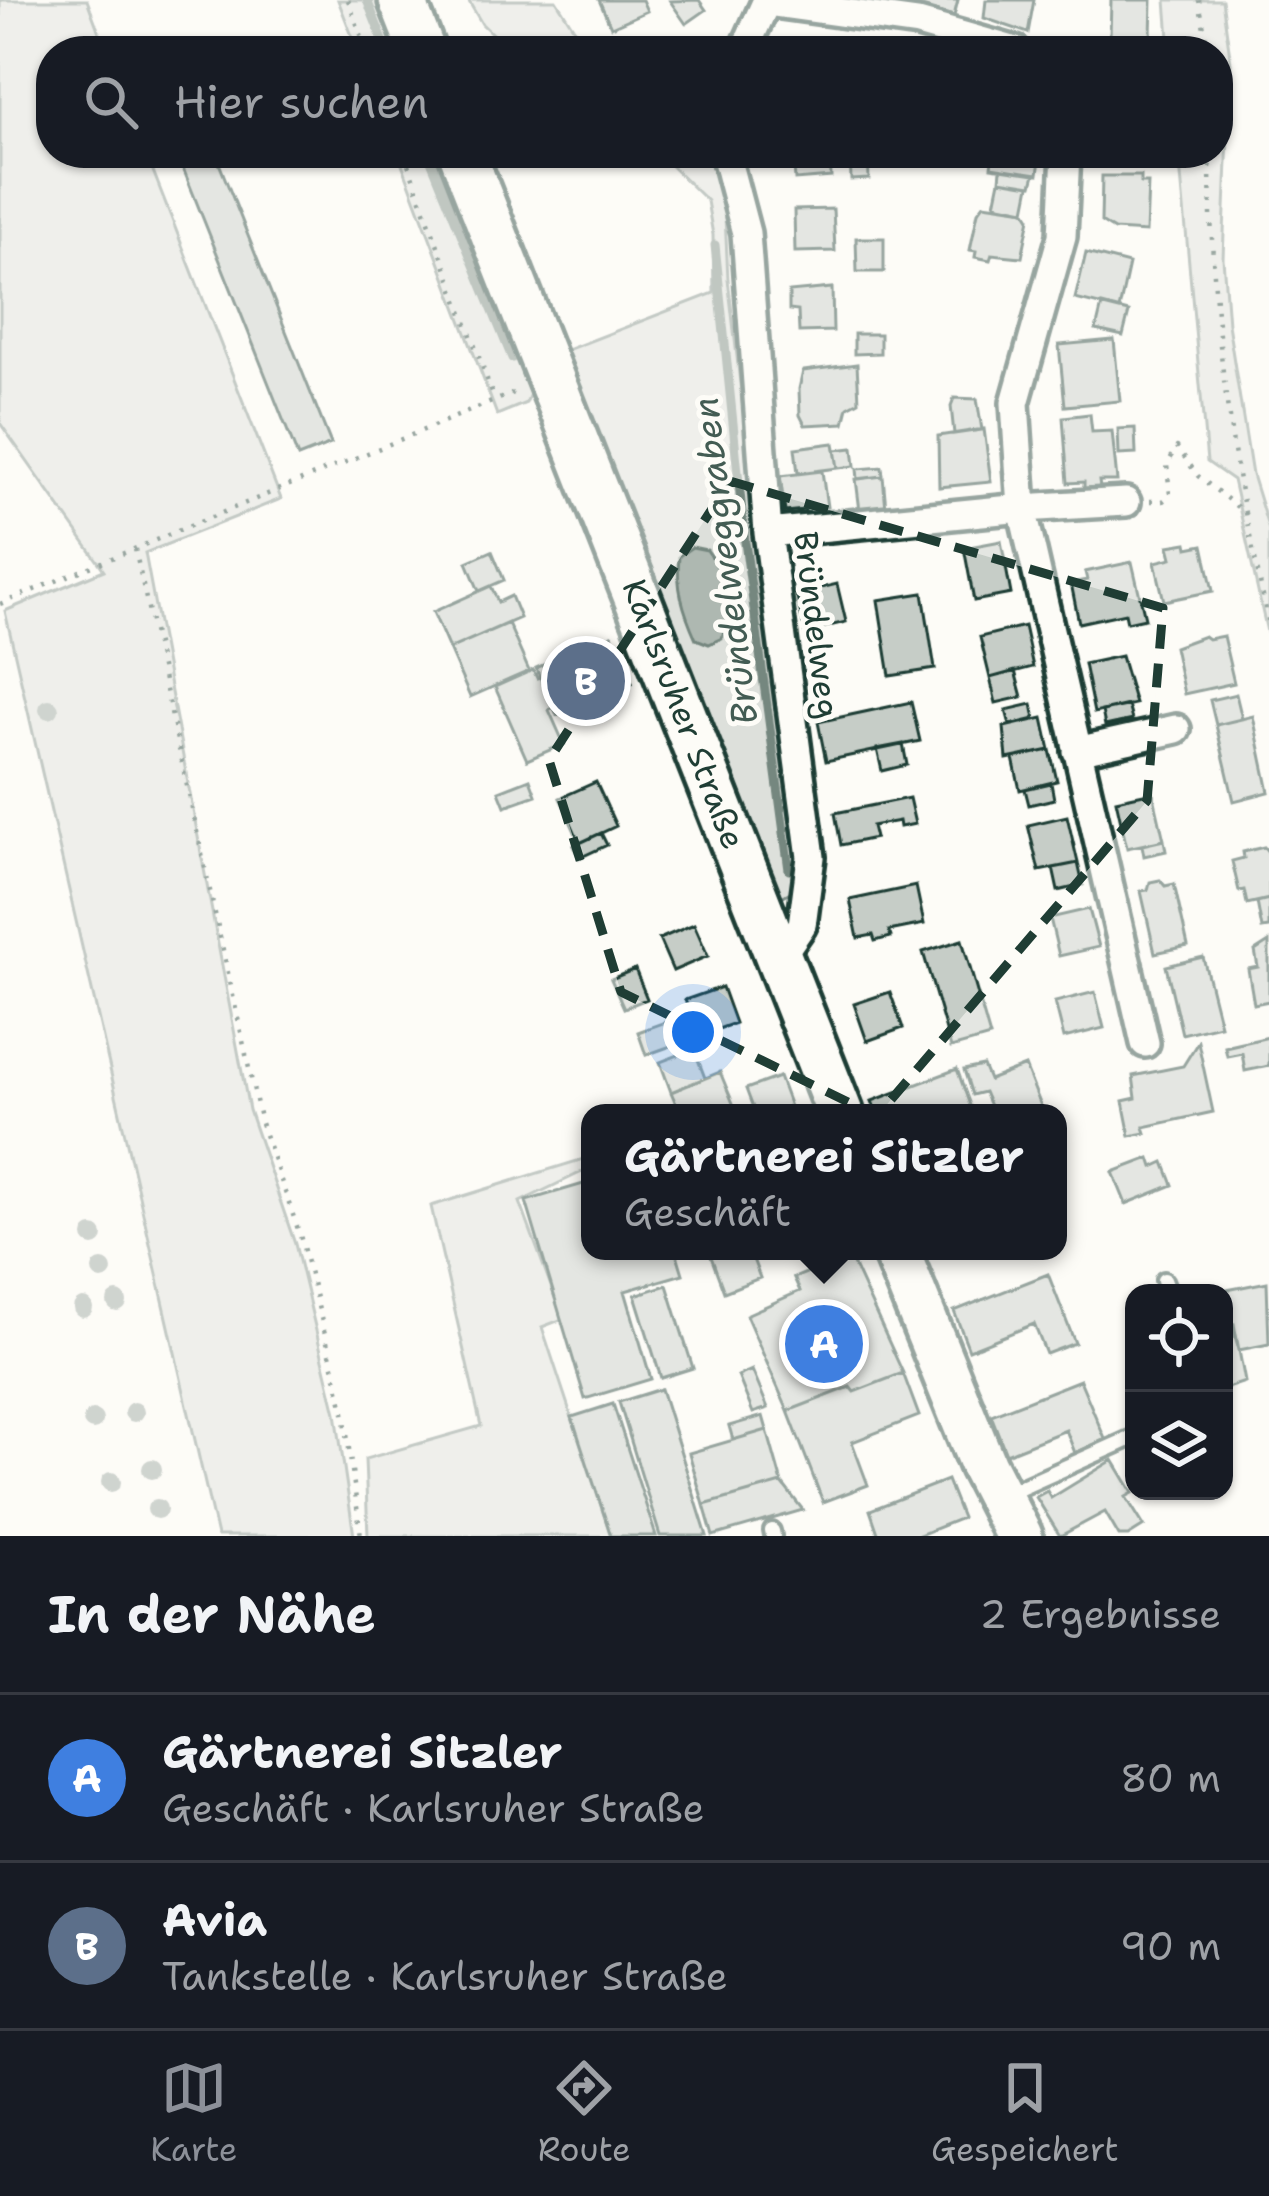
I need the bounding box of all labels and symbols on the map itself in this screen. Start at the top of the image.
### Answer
water label: Bründelweggraben [681,394,769,728]
street label: Bründelweg [783,529,851,721]
street label: Karlsruher Straße [612,573,756,855]
pin: B [547,636,625,726]
your location [663,1002,723,1062]
pin: A [785,1299,863,1389]

